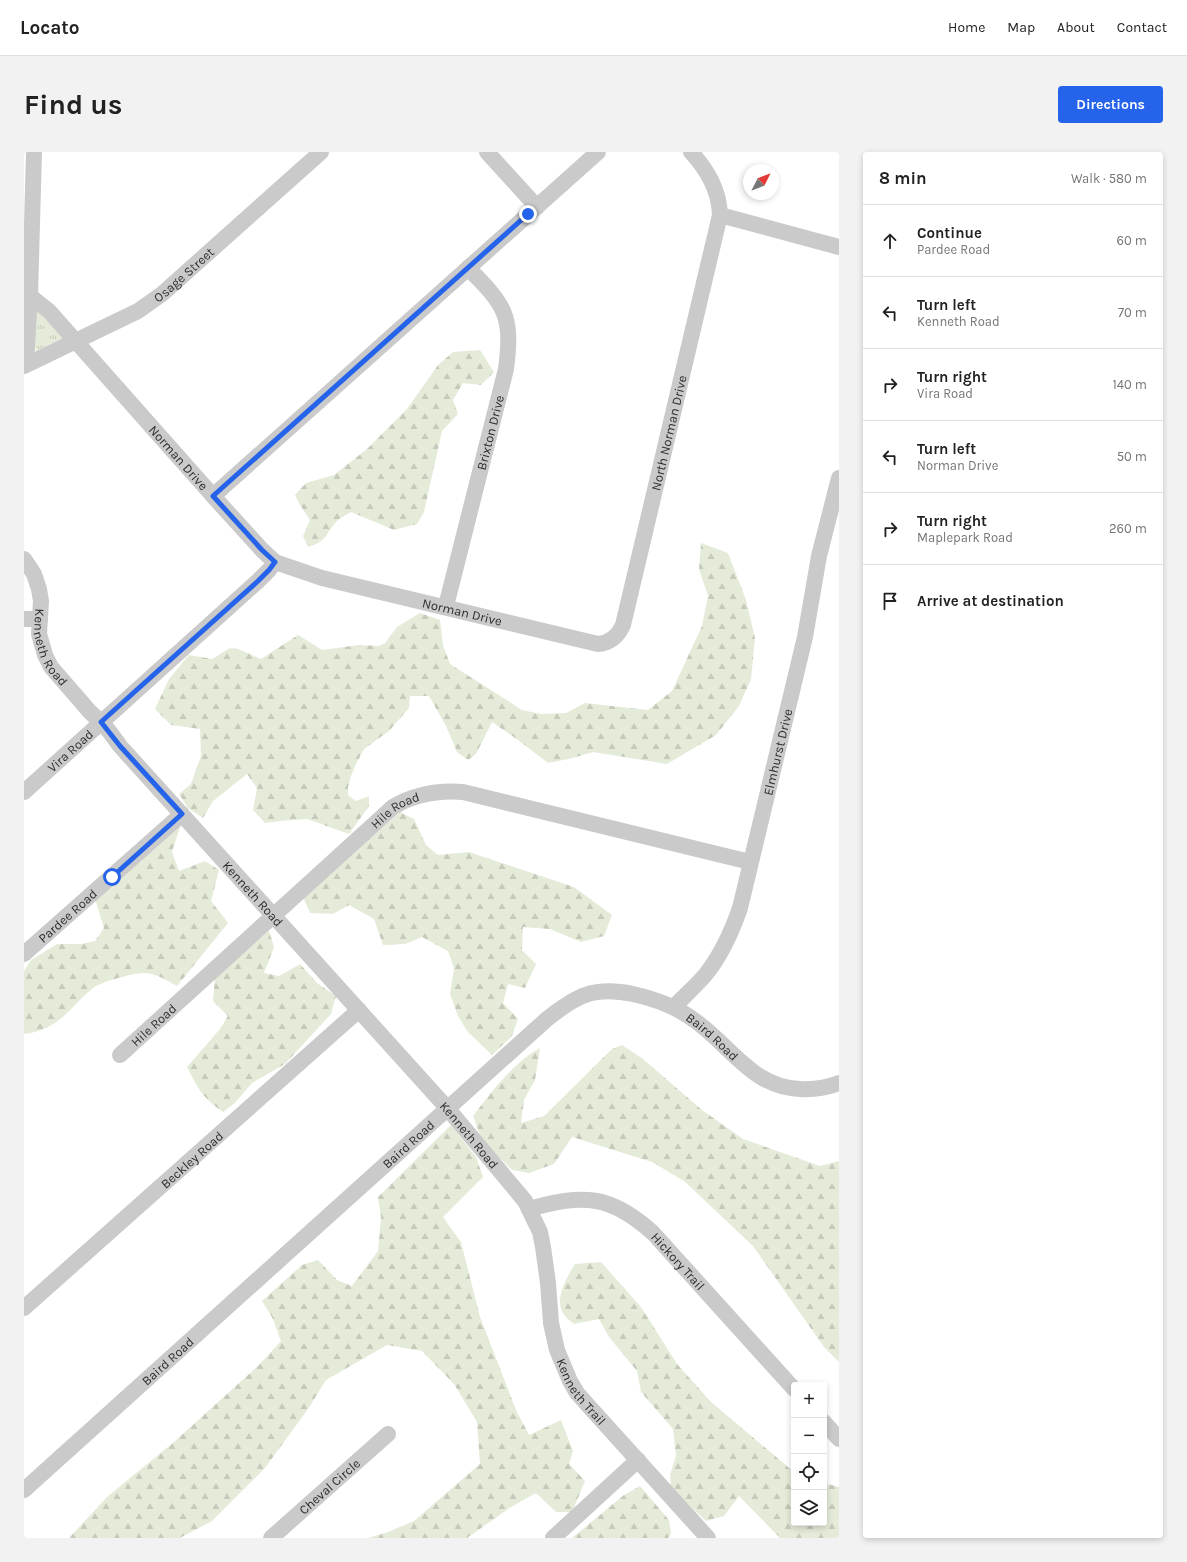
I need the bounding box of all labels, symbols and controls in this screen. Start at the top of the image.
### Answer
text: Locato [20,17,80,39]
text: Home [948,19,985,36]
text: Map [1007,19,1035,36]
text: About [1057,19,1095,36]
text: Contact [1117,19,1167,36]
button: Directions [1058,86,1163,123]
text: Find us [24,88,123,121]
north arrow [743,164,779,200]
text: 8 min [879,168,927,188]
text: Walk · 580 m [1071,171,1147,186]
route end [519,205,537,223]
text: Continue [917,224,982,242]
icon: ahead [879,230,901,252]
text: 60 m [1117,233,1147,248]
text: Pardee Road [917,242,990,257]
street label: Osage Street [151,244,217,305]
text: Turn left [917,296,976,314]
icon: left [879,302,901,324]
text: 70 m [1118,305,1147,320]
text: Kenneth Road [917,314,1000,329]
text: Turn right [917,368,987,386]
street label: North Norman Drive [648,373,689,492]
icon: right [879,374,901,396]
text: 140 m [1112,377,1147,392]
text: Vira Road [917,386,973,401]
street label: Brixton Drive [473,393,507,471]
street label: Norman Drive [146,422,212,493]
text: Turn left [917,440,976,458]
icon: left [879,446,901,468]
text: 50 m [1117,449,1147,464]
text: Norman Drive [917,458,998,473]
text: Turn right [917,512,987,530]
icon: right [879,518,901,540]
text: 260 m [1109,521,1147,536]
text: Maplepark Road [917,530,1013,545]
icon: arrive [879,590,901,612]
text: Arrive at destination [917,592,1064,610]
street label: Norman Drive [421,595,504,628]
street label: Kenneth Road [31,608,71,689]
street label: Elmhurst Drive [760,707,795,797]
street label: Vira Road [44,726,96,775]
street label: Hile Road [367,789,421,831]
street label: Kenneth Road [220,858,286,929]
route start [103,868,121,886]
street label: Pardee Road [35,886,100,945]
street label: Hile Road [128,1000,179,1049]
street label: Baird Road [683,1009,742,1063]
street label: Kenneth Road [437,1098,502,1171]
street label: Baird Road [379,1117,437,1171]
street label: Beckley Road [157,1128,226,1191]
street label: Hickory Trail [648,1229,708,1293]
street label: Baird Road [138,1334,196,1388]
street label: Kenneth Trail [554,1356,609,1428]
map controls [791,1382,827,1526]
button: + [791,1382,827,1418]
button: − [791,1418,827,1454]
button: locate [791,1454,827,1490]
street label: Cheval Circle [296,1455,363,1517]
button: layers [791,1490,827,1526]

